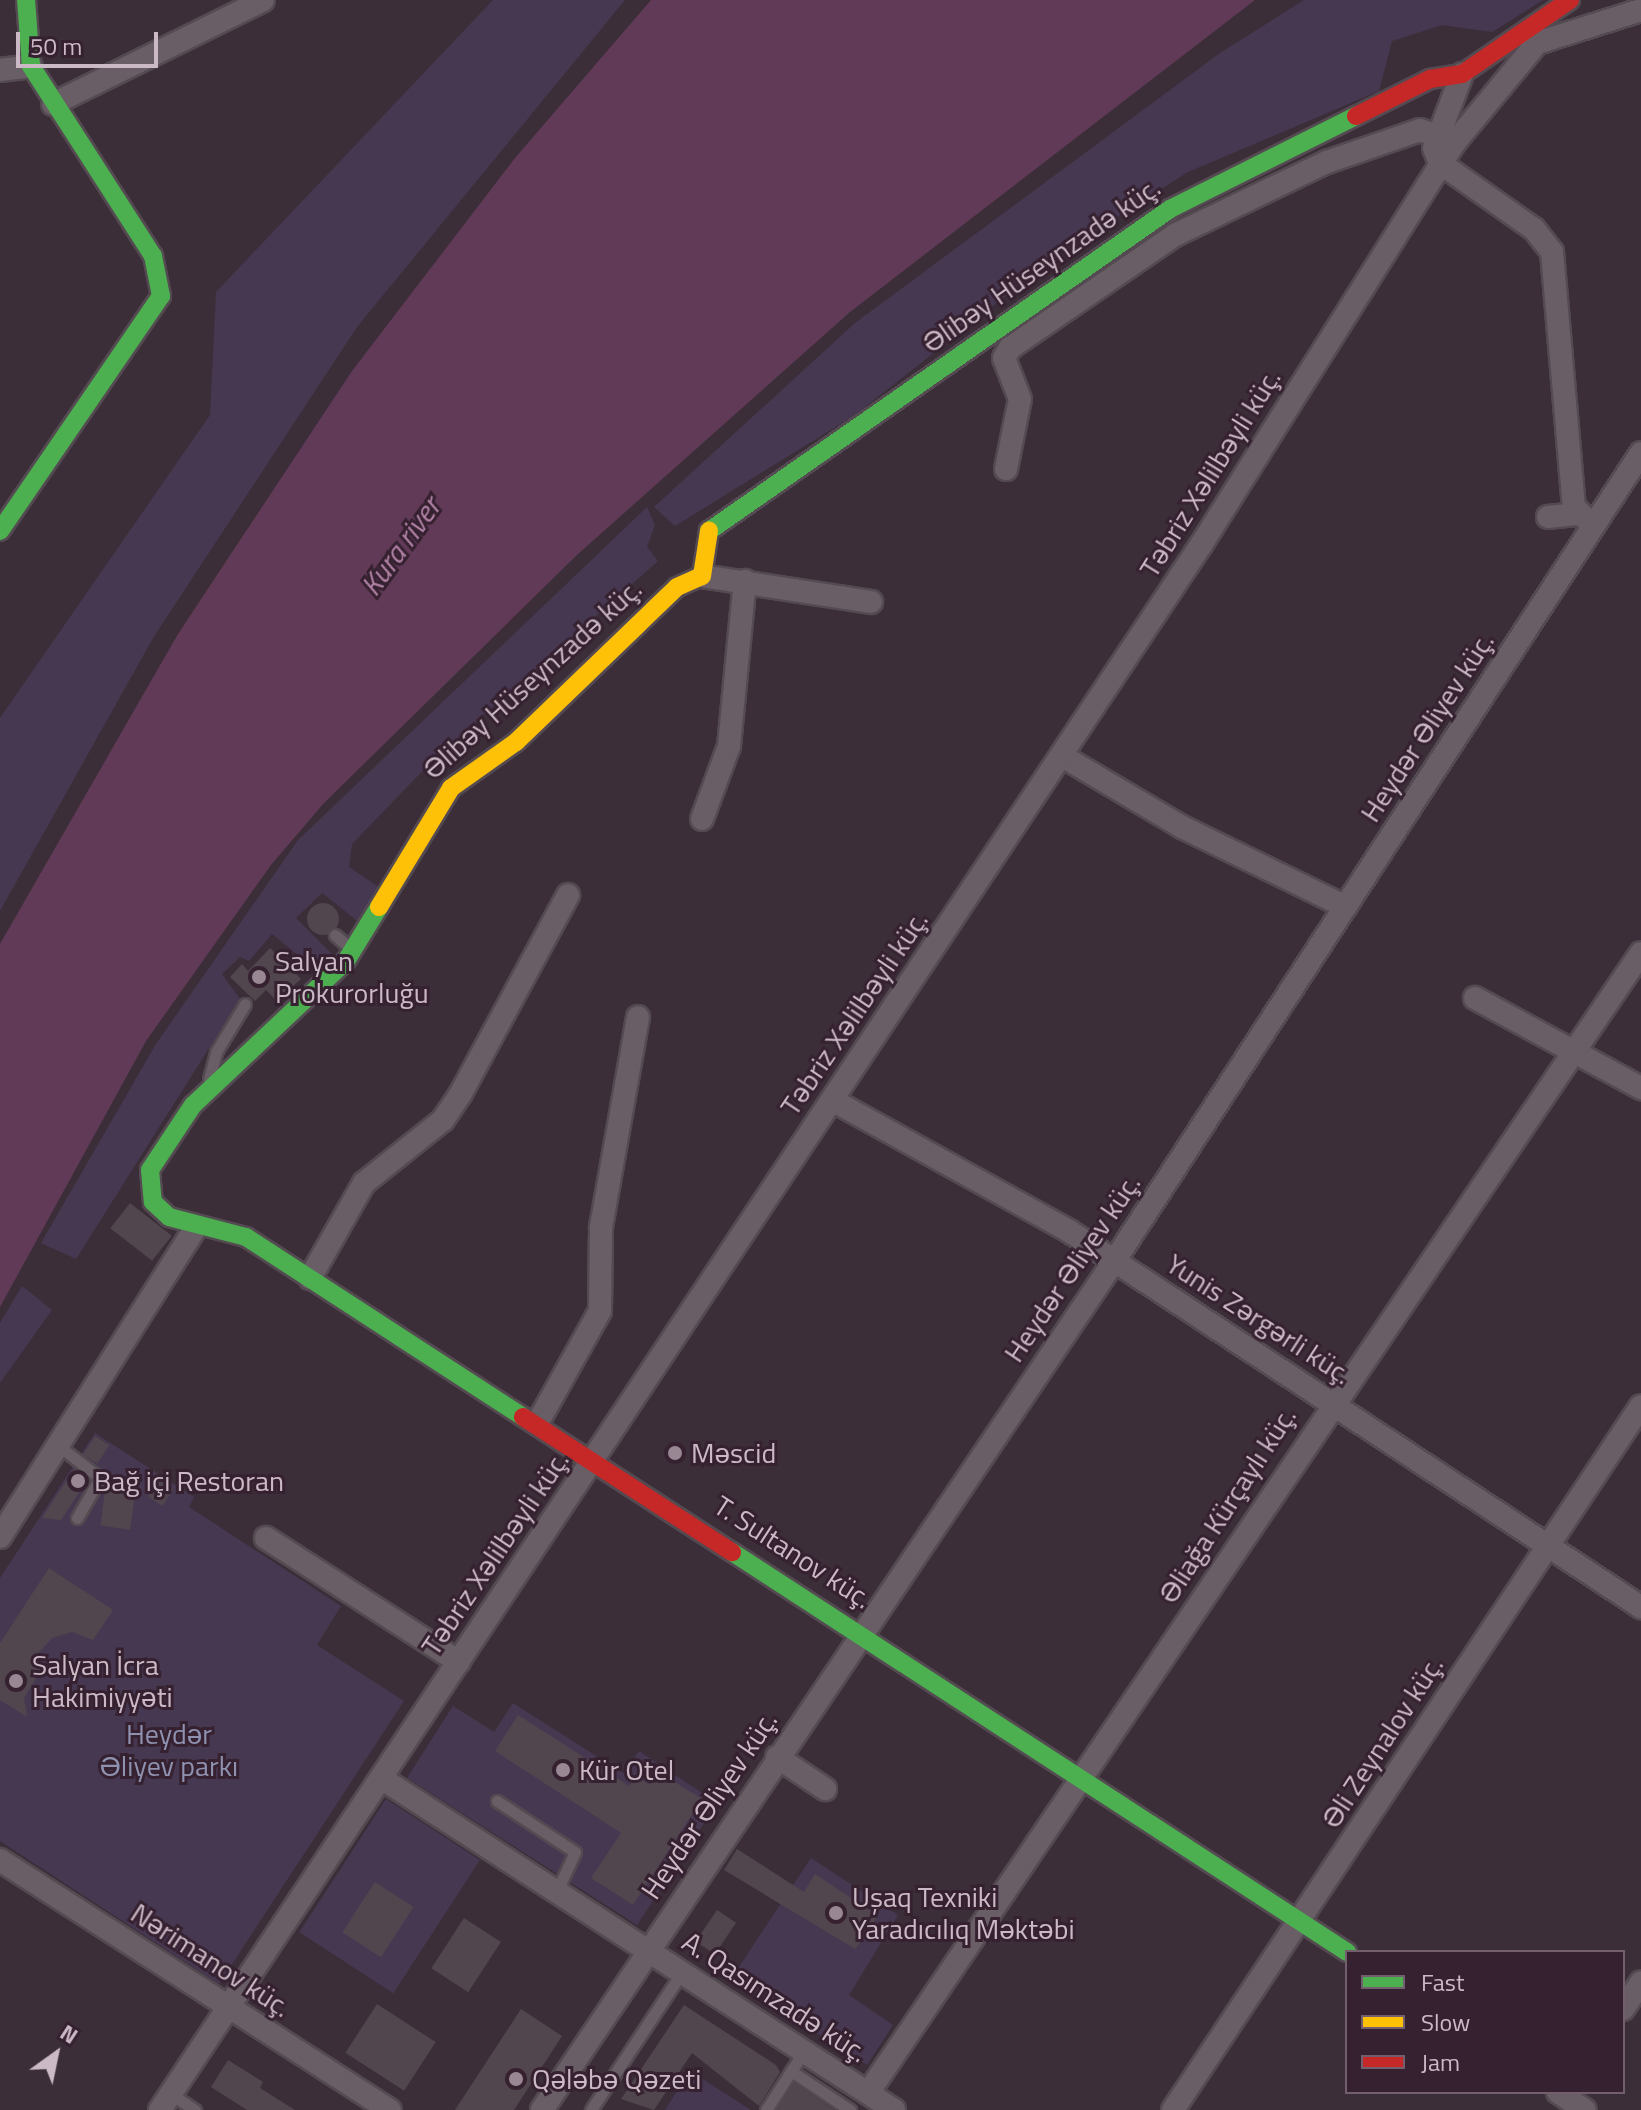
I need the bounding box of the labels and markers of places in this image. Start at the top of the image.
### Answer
place label: Salyan Prokurorluğu [275,944,429,1010]
marker: Salyan Prokurorluğu [250,968,268,986]
place label: Məscid [691,1436,776,1470]
marker: Məscid [666,1444,684,1462]
place label: Bağ içi Restoran [94,1464,284,1498]
marker: Bağ içi Restoran [69,1472,87,1490]
place label: Salyan İcra Hakimiyyəti [32,1648,173,1714]
marker: Salyan İcra Hakimiyyəti [7,1672,25,1690]
place label: Kür Otel [579,1753,674,1787]
marker: Kür Otel [554,1761,572,1779]
place label: Uşaq Texniki Yaradıcılıq Məktəbi [852,1880,1075,1946]
marker: Uşaq Texniki Yaradıcılıq Məktəbi [827,1904,845,1922]
place label: Qələbə Qəzeti [532,2062,701,2096]
marker: Qələbə Qəzeti [507,2070,525,2088]

